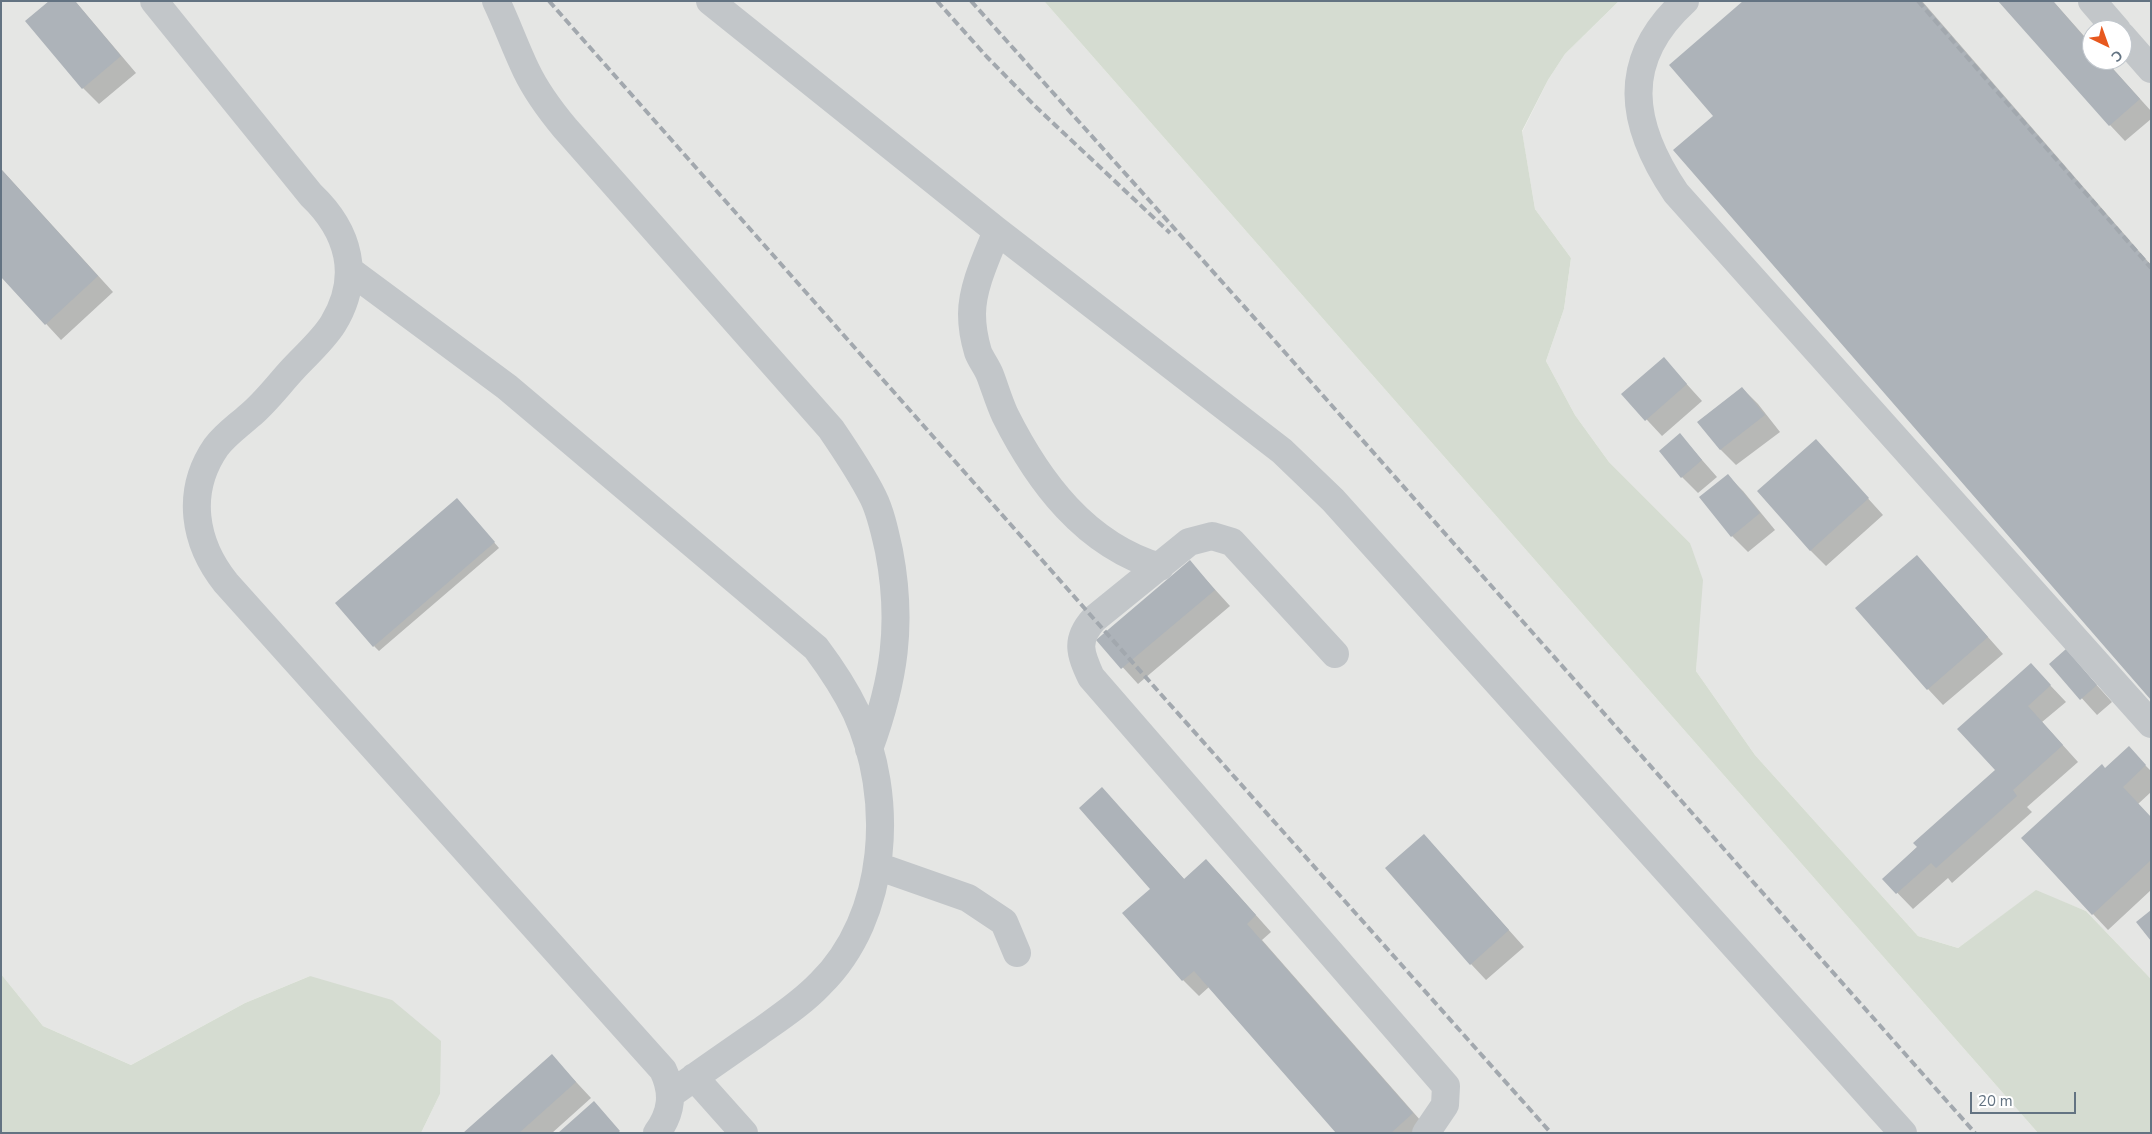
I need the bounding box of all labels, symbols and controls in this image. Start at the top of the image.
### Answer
north arrow [2082,20,2132,70]
text: С [2107,46,2127,66]
scale bar [1972,1082,2078,1114]
text: 20 m [1978,1091,2013,1111]

